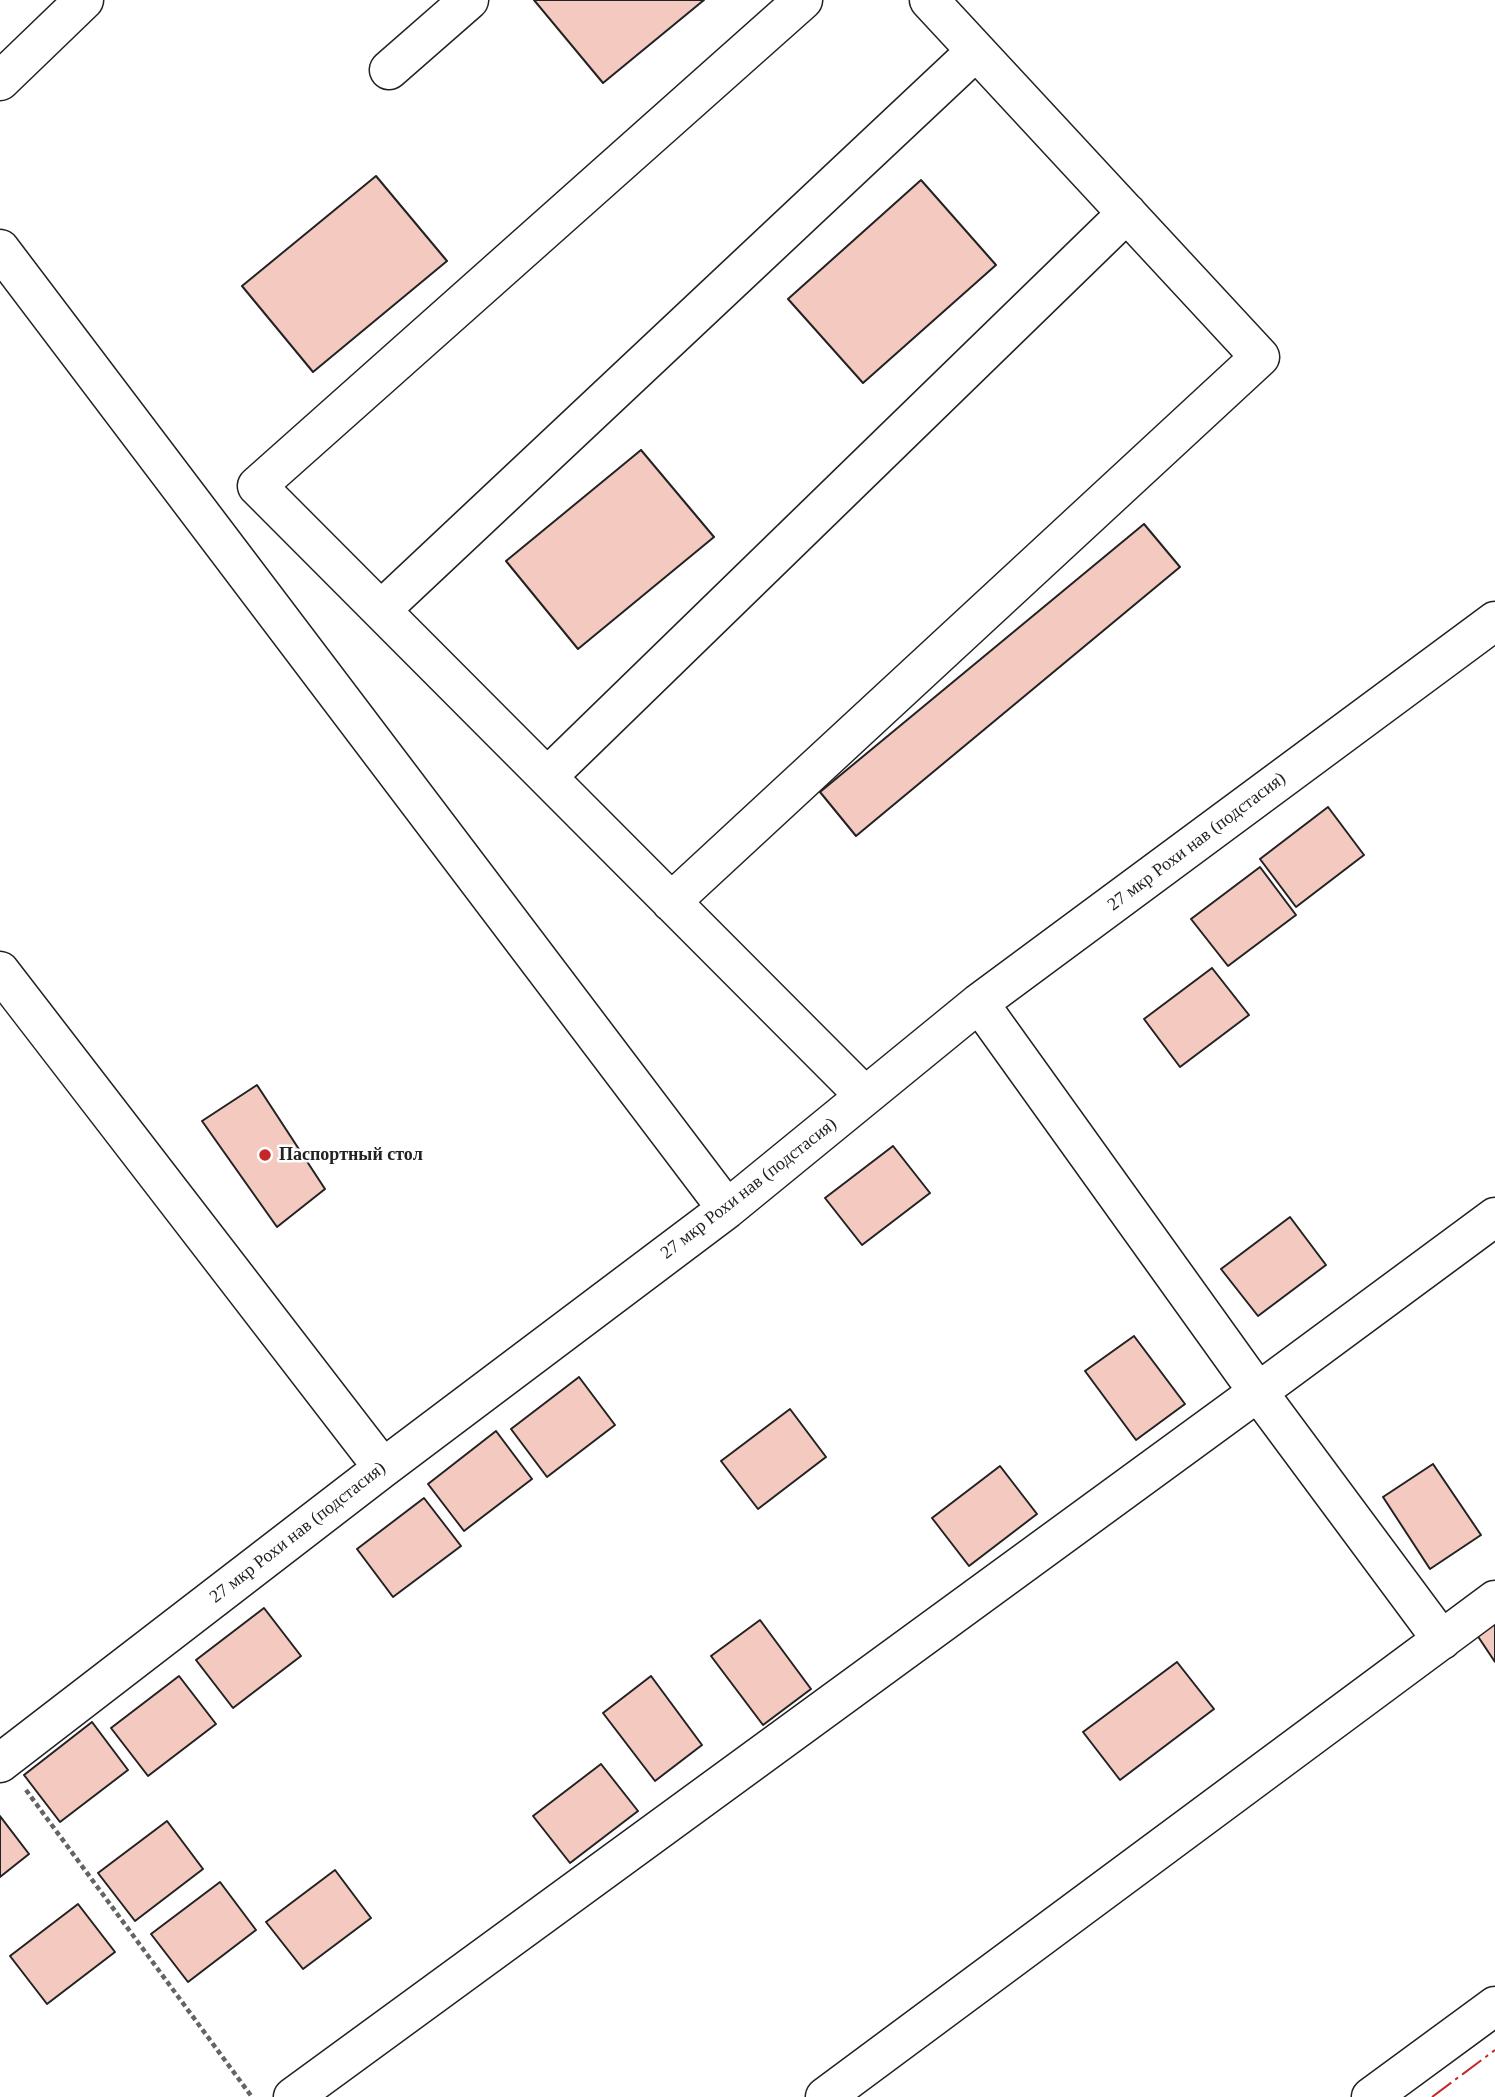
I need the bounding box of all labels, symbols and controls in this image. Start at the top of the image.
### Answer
street label: 27 мкр Рохи нав (подстасия) [1104,768,1290,916]
street label: 27 мкр Рохи нав (подстасия) [657,1114,841,1264]
place label: Паспортный стол [279,1144,423,1166]
marker: Паспортный стол [257,1147,273,1163]
street label: 27 мкр Рохи нав (подстасия) [206,1458,390,1608]

